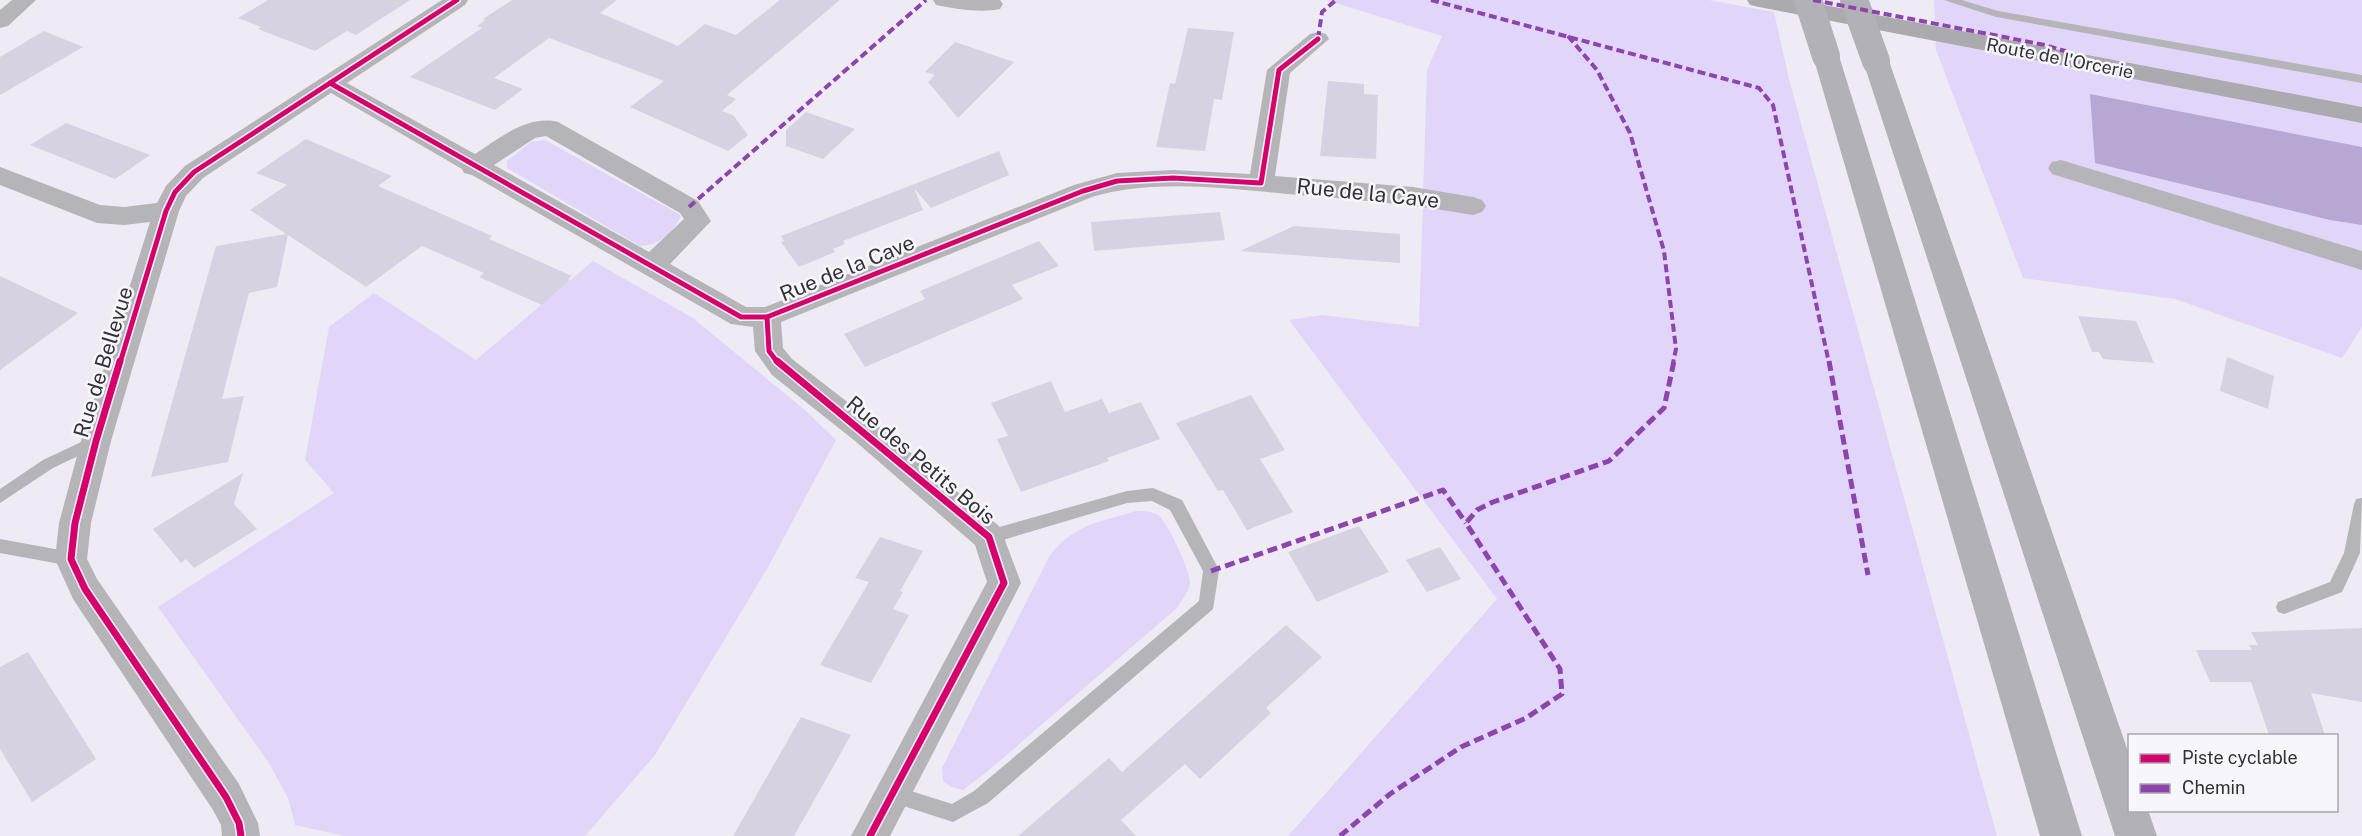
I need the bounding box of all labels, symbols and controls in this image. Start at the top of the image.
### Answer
street label: Route de l'Orcerie [1985,33,2135,83]
street label: Rue de la Cave [1296,173,1440,213]
street label: Rue de la Cave [776,230,918,306]
street label: Rue de Bellevue [68,284,138,440]
street label: Rue des Petits Bois [842,391,1000,529]
legend [2128,734,2338,812]
text: Piste cyclable [2182,747,2298,768]
text: Chemin [2182,777,2246,798]

